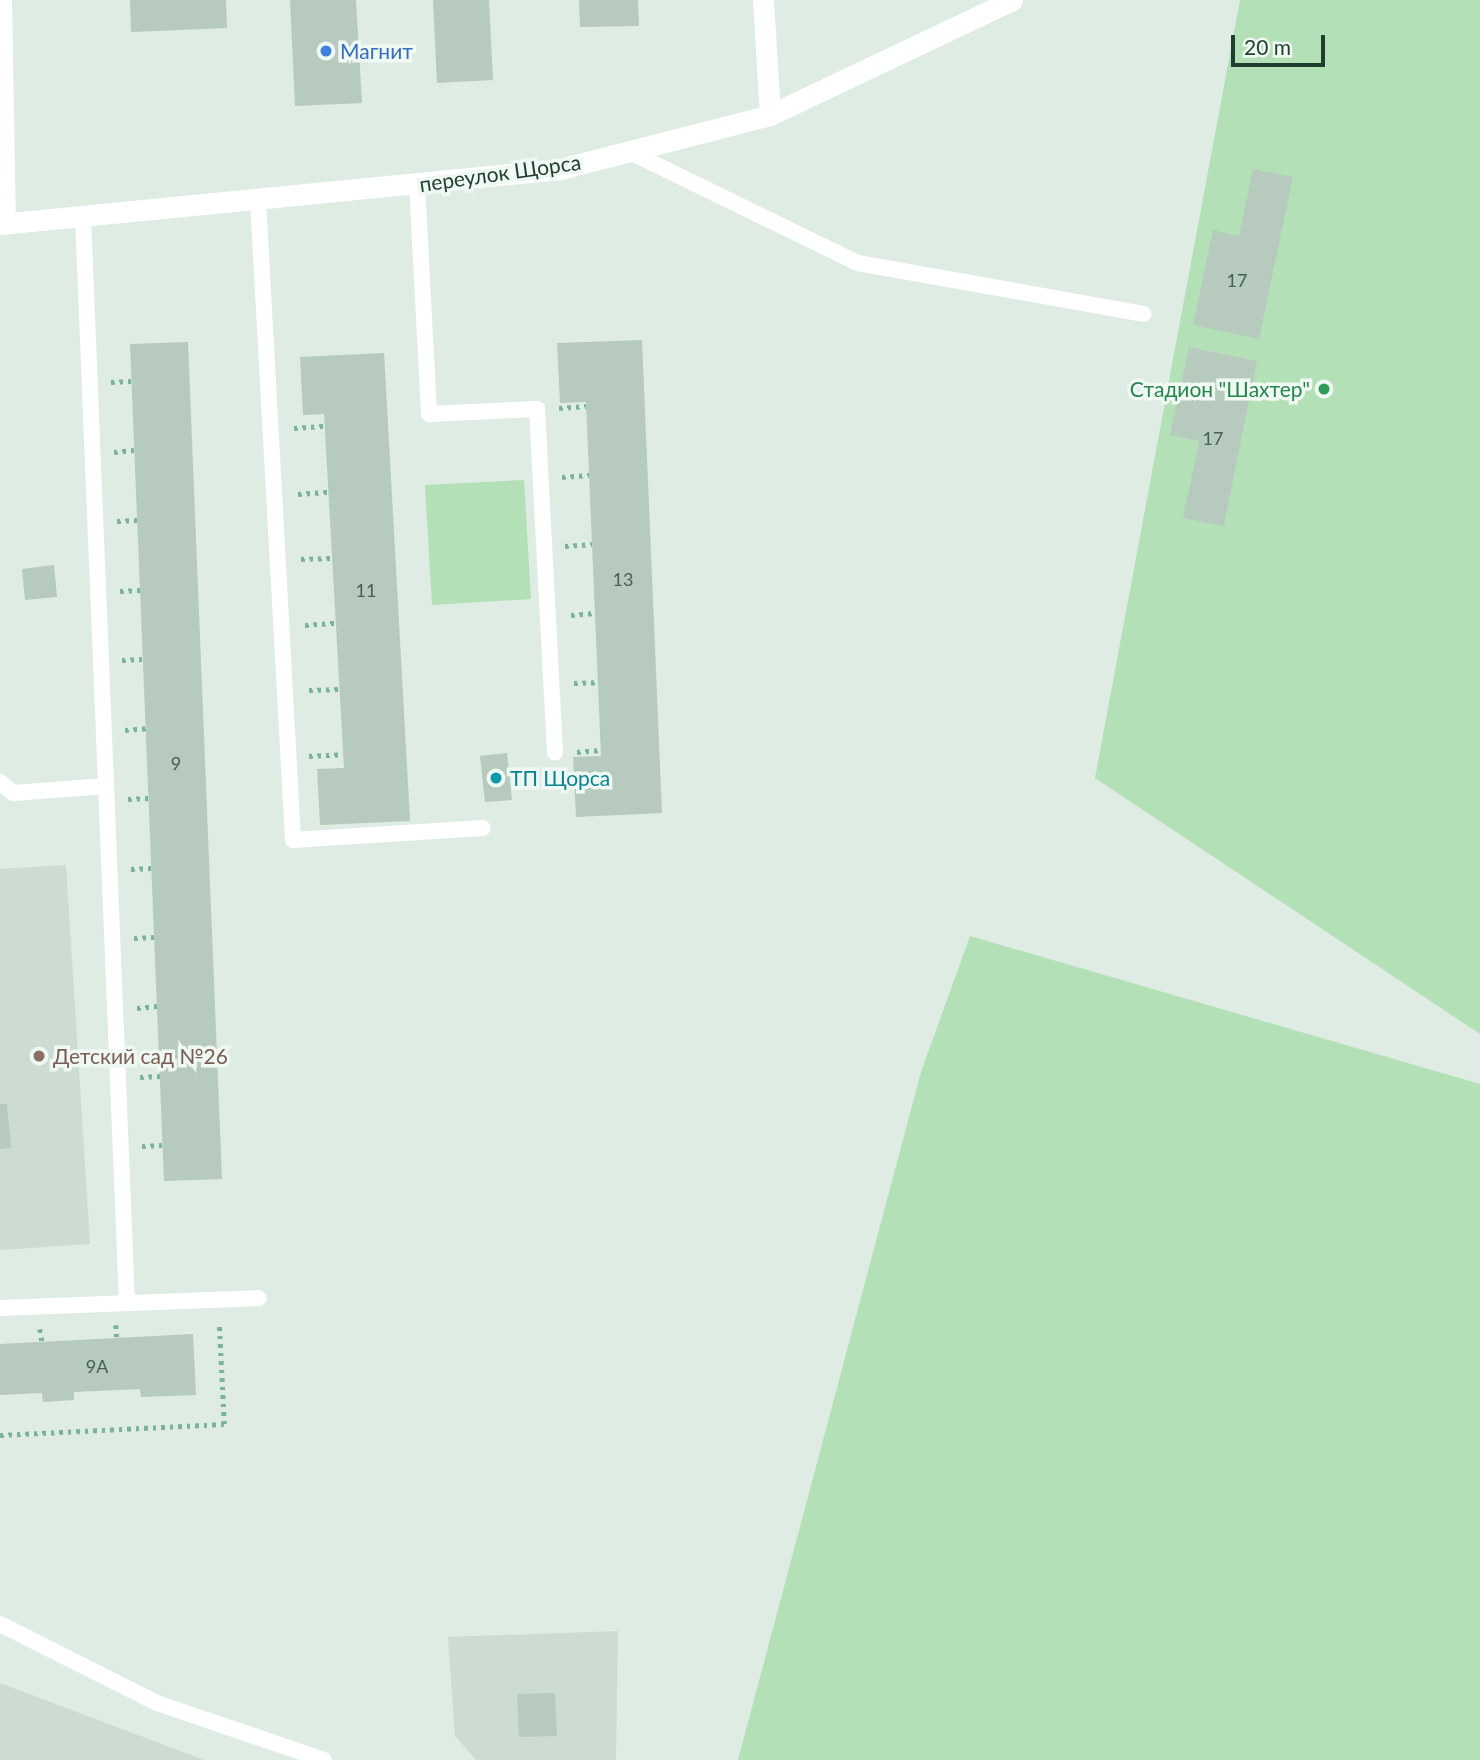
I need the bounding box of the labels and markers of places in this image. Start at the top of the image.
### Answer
place label: Магнит [340,38,413,64]
marker: Магнит [318,43,334,59]
place label: Стадион "Шахтер" [1130,376,1310,402]
marker: Стадион "Шахтер" [1316,381,1332,397]
place label: ТП Щорса [510,765,610,791]
marker: ТП Щорса [488,770,504,786]
place label: Детский сад №26 [53,1043,228,1069]
marker: Детский сад №26 [31,1048,47,1064]

